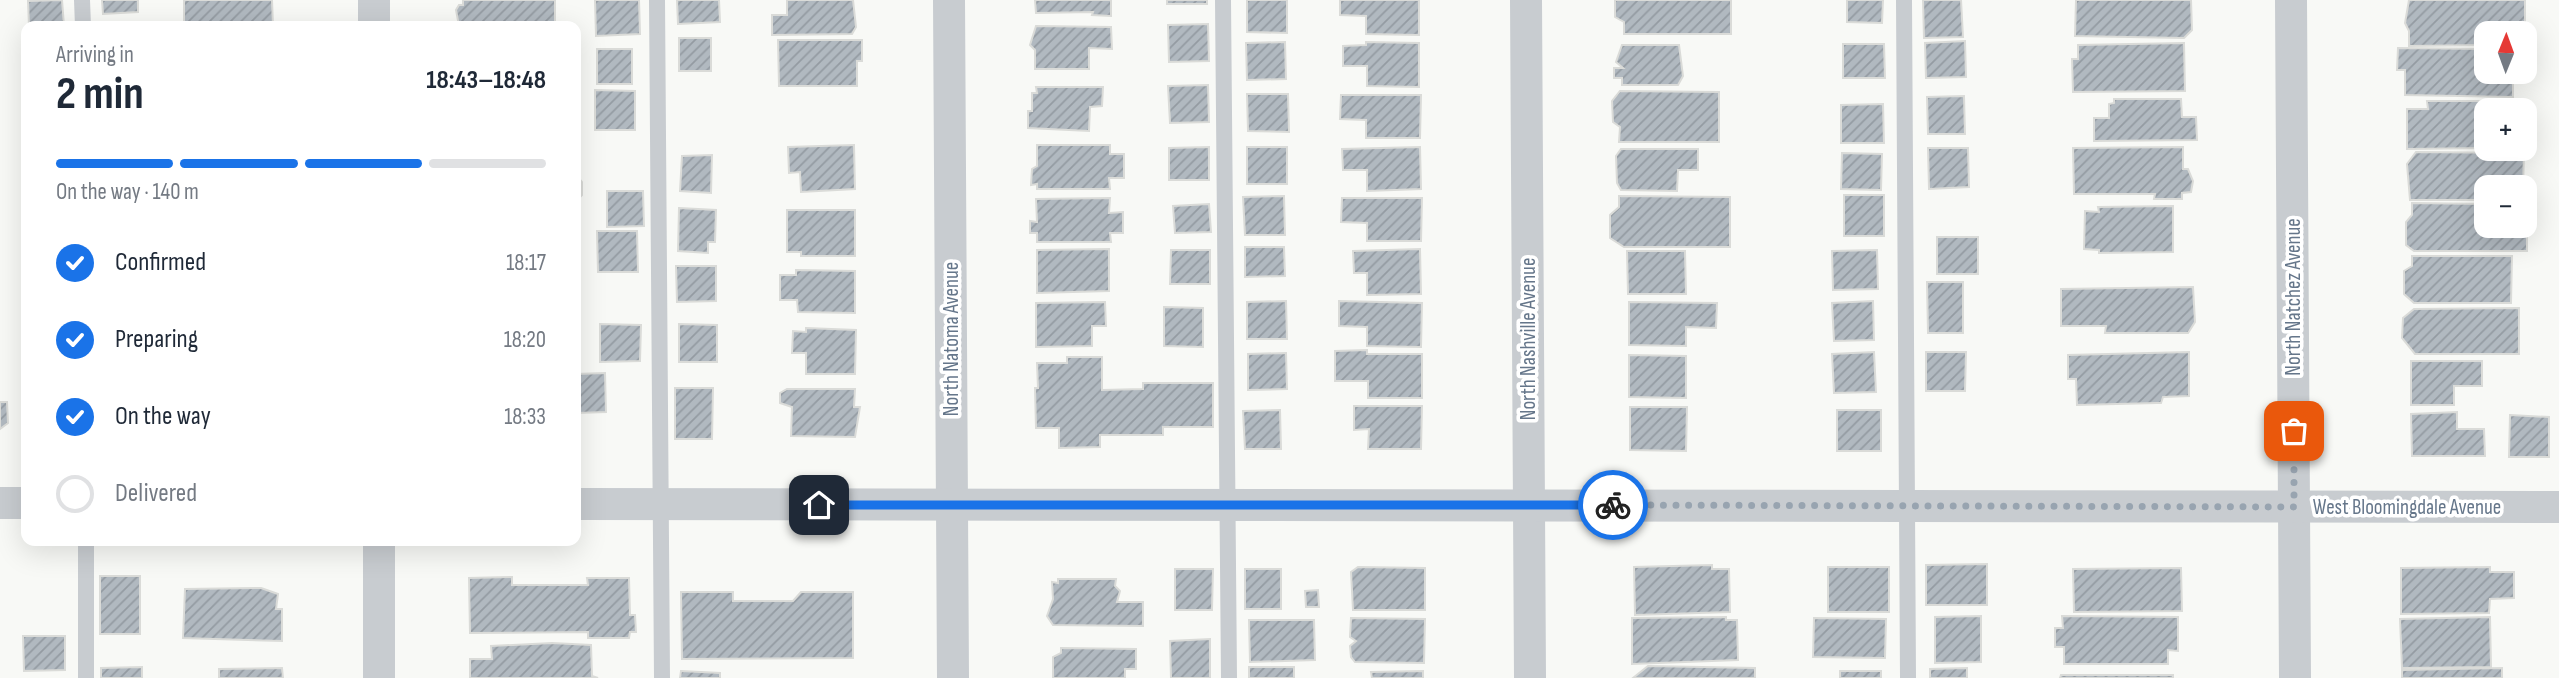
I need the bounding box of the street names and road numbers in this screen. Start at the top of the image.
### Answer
street label: North Natchez Avenue [2281,218,2306,376]
street label: North Nashville Avenue [1516,258,1541,420]
street label: North Natoma Avenue [939,262,964,416]
street label: West Bloomingdale Avenue [2313,495,2501,520]

